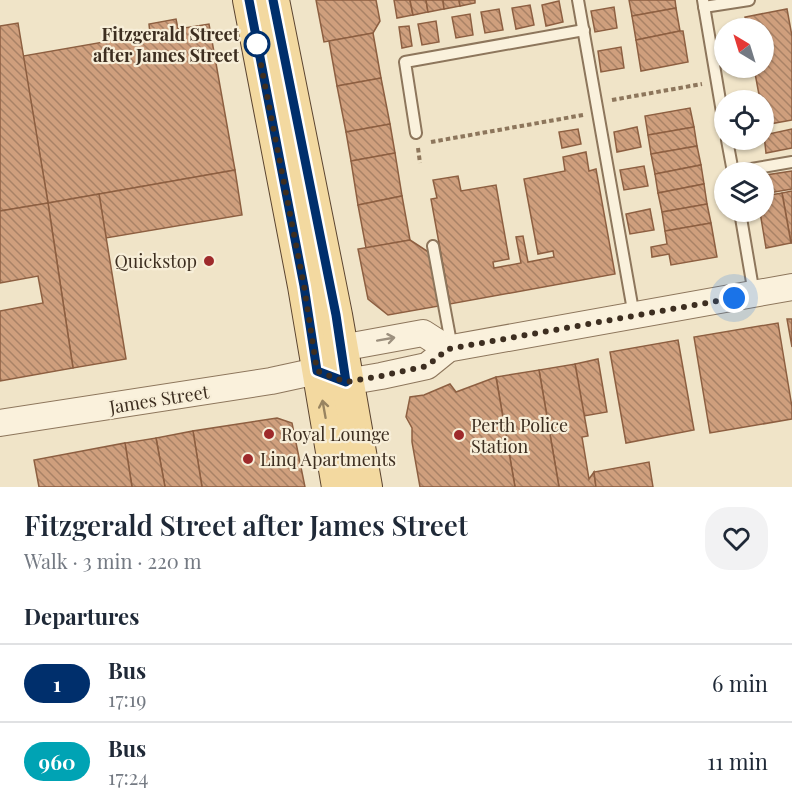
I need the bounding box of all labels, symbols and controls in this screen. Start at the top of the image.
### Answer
north arrow [714,18,774,78]
map controls [714,18,774,222]
place label: Fitzgerald Street after James Street [93,22,240,67]
marker: Fitzgerald Street after James Street [244,31,270,57]
button: locate [714,90,774,150]
button: layers [714,162,774,222]
place label: Quickstop [115,249,197,273]
marker: Quickstop [202,254,216,268]
your location [719,283,749,313]
one-way arrow [376,333,396,344]
street label: James Street [107,379,211,419]
one-way arrow [318,399,329,419]
place label: Perth Police Station [471,413,568,458]
place label: Royal Lounge [281,422,390,446]
marker: Royal Lounge [262,427,276,441]
marker: Perth Police Station [452,428,466,442]
place label: Linq Apartments [260,447,396,471]
marker: Linq Apartments [241,452,255,466]
text: Fitzgerald Street after James Street [24,506,468,543]
button: heart [705,507,768,570]
text: Walk · 3 min · 220 m [24,547,201,574]
text: Departures [24,601,139,631]
text: Bus [108,655,146,685]
text: 6 min [712,668,768,698]
text: 1 [53,669,61,697]
text: 17:19 [108,685,146,712]
text: Bus [108,733,146,763]
text: 11 min [707,746,768,776]
text: 960 [39,747,75,775]
text: 17:24 [108,763,148,790]

